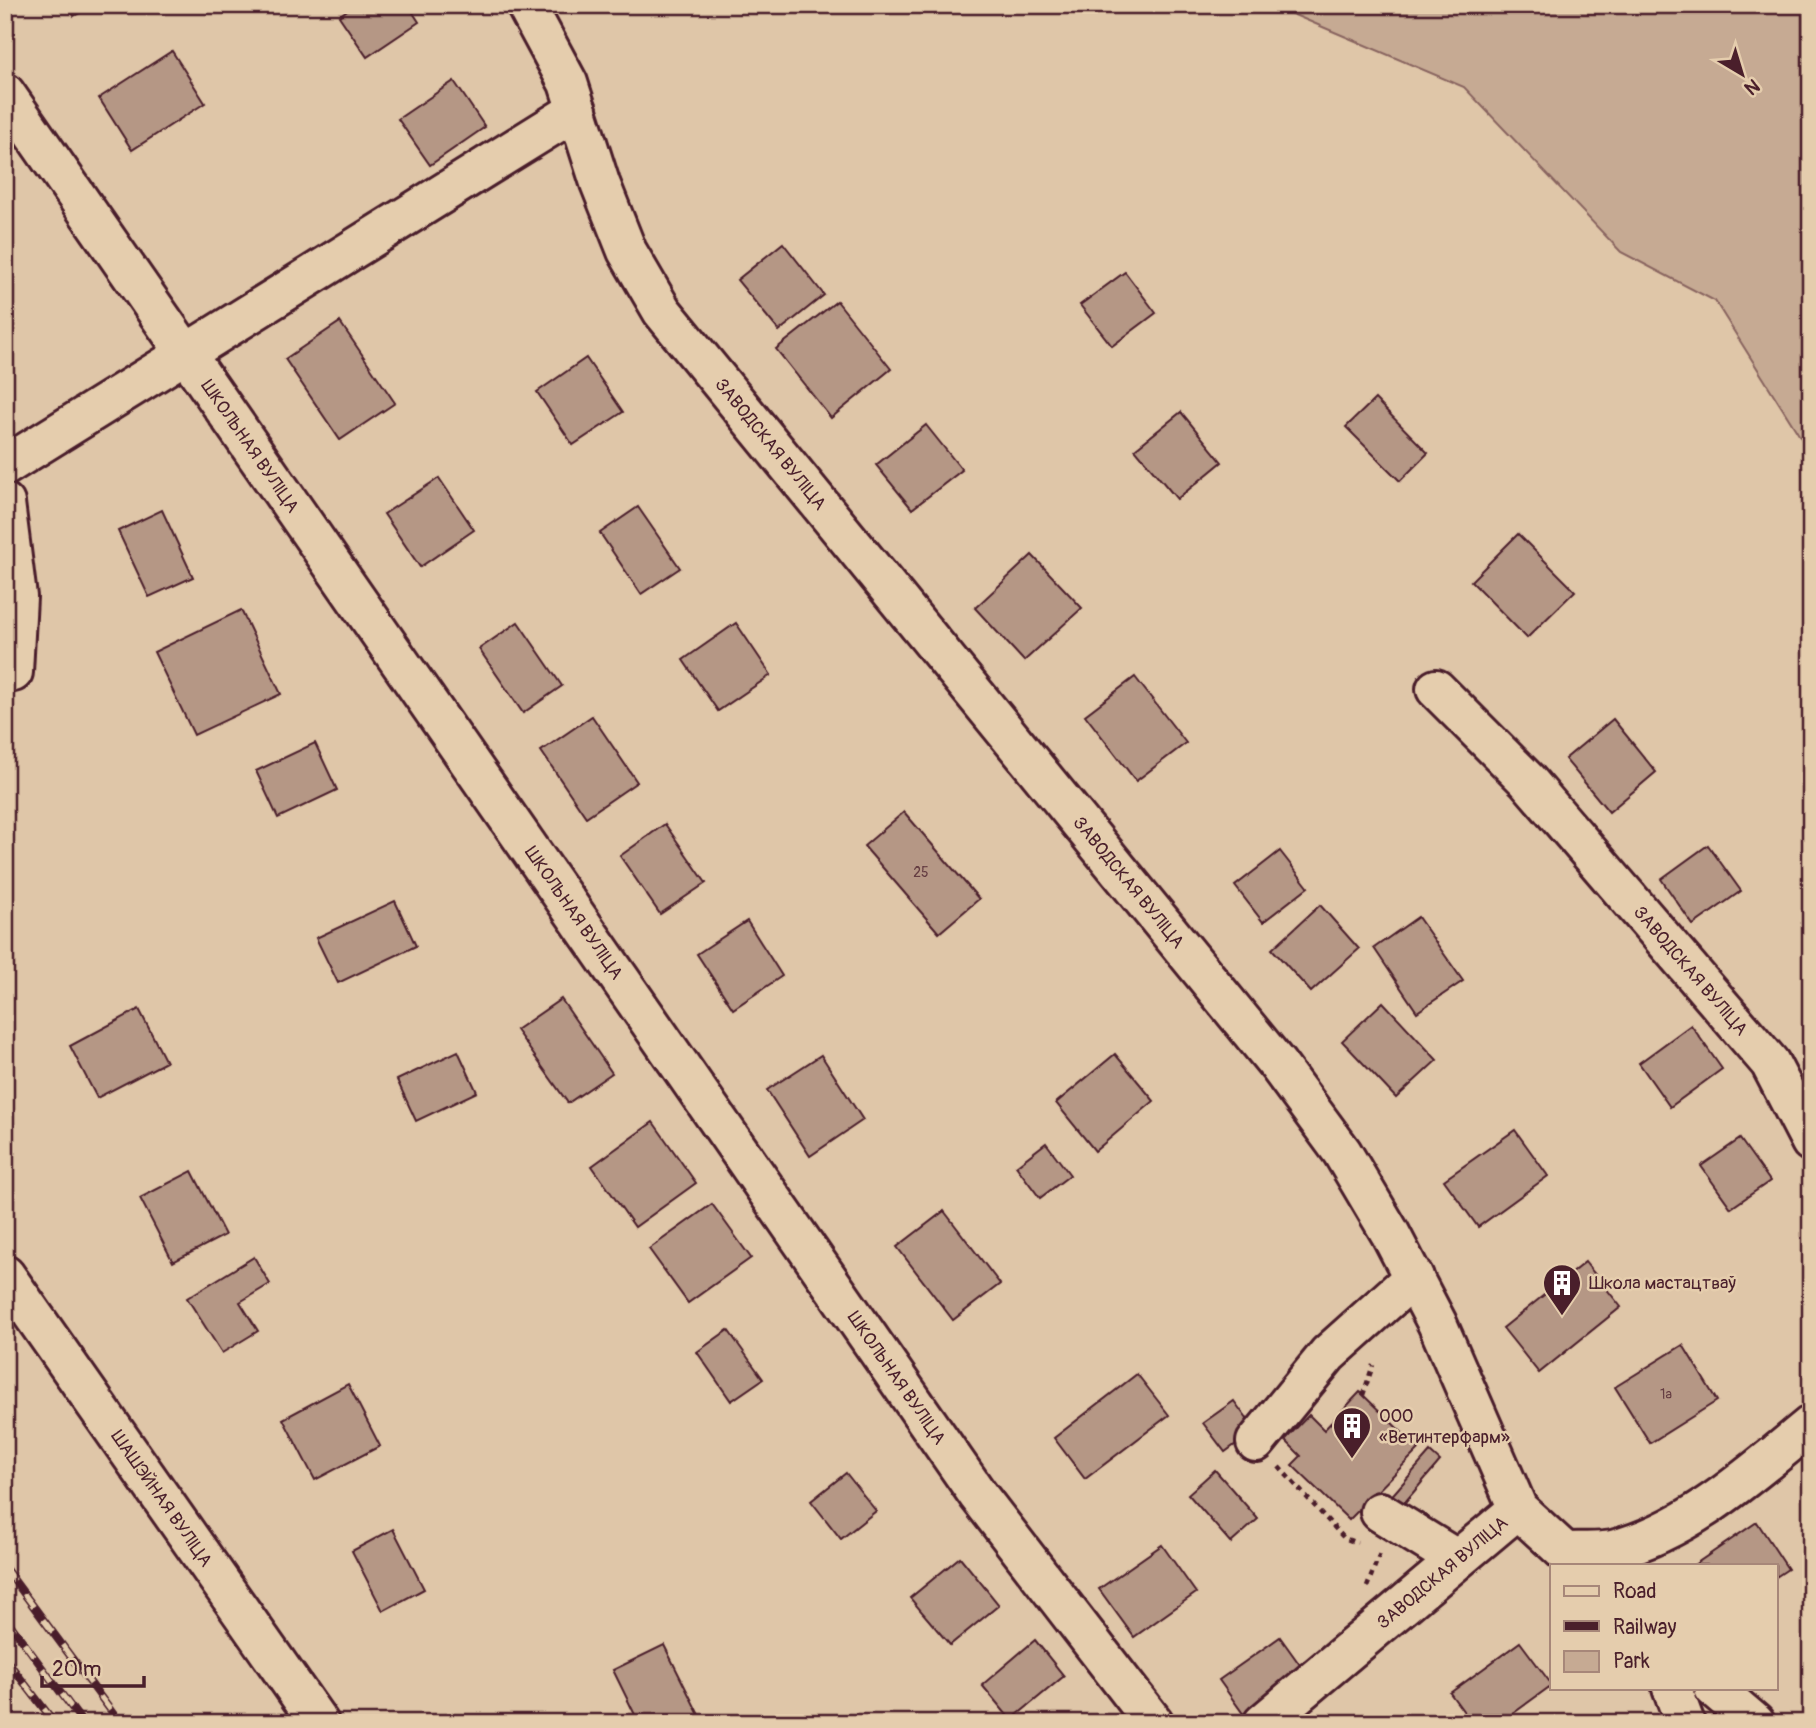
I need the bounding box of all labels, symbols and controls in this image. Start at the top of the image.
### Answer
north arrow [1708,38,1778,108]
text: N [1739,73,1764,100]
street label: ЗАВОДСКАЯ ВУЛІЦА [710,374,831,515]
street label: ШКОЛЬНАЯ ВУЛІЦА [196,376,304,518]
street label: ЗАВОДСКАЯ ВУЛІЦА [1068,812,1189,954]
street label: ШКОЛЬНАЯ ВУЛІЦА [519,842,628,984]
house number: 25 [913,864,929,881]
street label: ЗАВОДСКАЯ ВУЛІЦА [1628,901,1753,1041]
building icon: Школа мастацтваў [1541,1262,1583,1317]
place label: Школа мастацтваў [1589,1272,1736,1295]
street label: ШКОЛЬНАЯ ВУЛІЦА [842,1307,951,1449]
house number: 1а [1660,1386,1672,1403]
building icon: ООО «Ветинтерфарм» [1331,1405,1373,1460]
place label: ООО «Ветинтерфарм» [1379,1405,1510,1449]
street label: ШАШЭЙНАЯ ВУЛІЦА [105,1426,217,1572]
street label: ЗАВОДСКАЯ ВУЛІЦА [1372,1511,1513,1634]
legend [1550,1564,1778,1690]
text: Road [1613,1578,1657,1605]
text: Railway [1613,1614,1677,1641]
scale bar [42,1644,144,1688]
text: Park [1613,1648,1650,1675]
text: 20 m [52,1656,101,1683]

